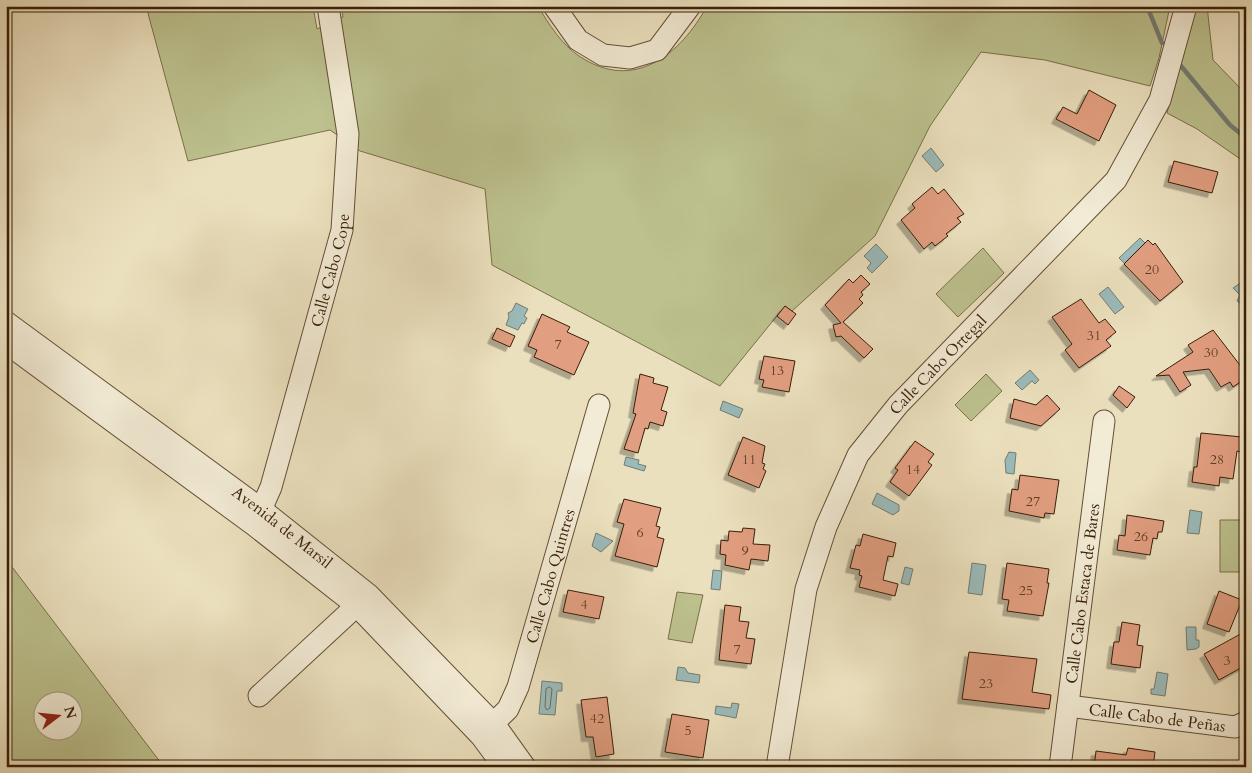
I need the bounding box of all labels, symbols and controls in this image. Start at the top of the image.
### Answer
street label: Calle Cabo Cope [306,213,355,330]
house number: 20 [1145,260,1159,279]
street label: Calle Cabo Ortegal [885,310,992,420]
house number: 31 [1087,326,1101,345]
house number: 7 [554,335,562,354]
house number: 30 [1204,343,1218,362]
house number: 13 [770,361,784,380]
house number: 11 [742,450,756,469]
house number: 28 [1210,450,1224,469]
house number: 14 [906,460,920,479]
street label: Avenida de Marsil [227,481,337,574]
house number: 27 [1026,492,1040,511]
street label: Calle Cabo Estaca de Bares [1061,502,1105,685]
street label: Calle Cabo Quintres [521,506,581,646]
house number: 6 [636,523,644,542]
house number: 26 [1134,527,1148,546]
house number: 9 [741,541,749,560]
house number: 25 [1019,581,1033,600]
house number: 4 [580,595,588,614]
house number: 7 [733,640,741,659]
house number: 3 [1223,651,1231,670]
house number: 23 [979,674,993,693]
north arrow [32,690,82,740]
street label: Calle Cabo de Peñas [1087,699,1227,738]
text: N [59,704,81,721]
house number: 42 [590,709,604,728]
house number: 5 [684,721,692,740]

